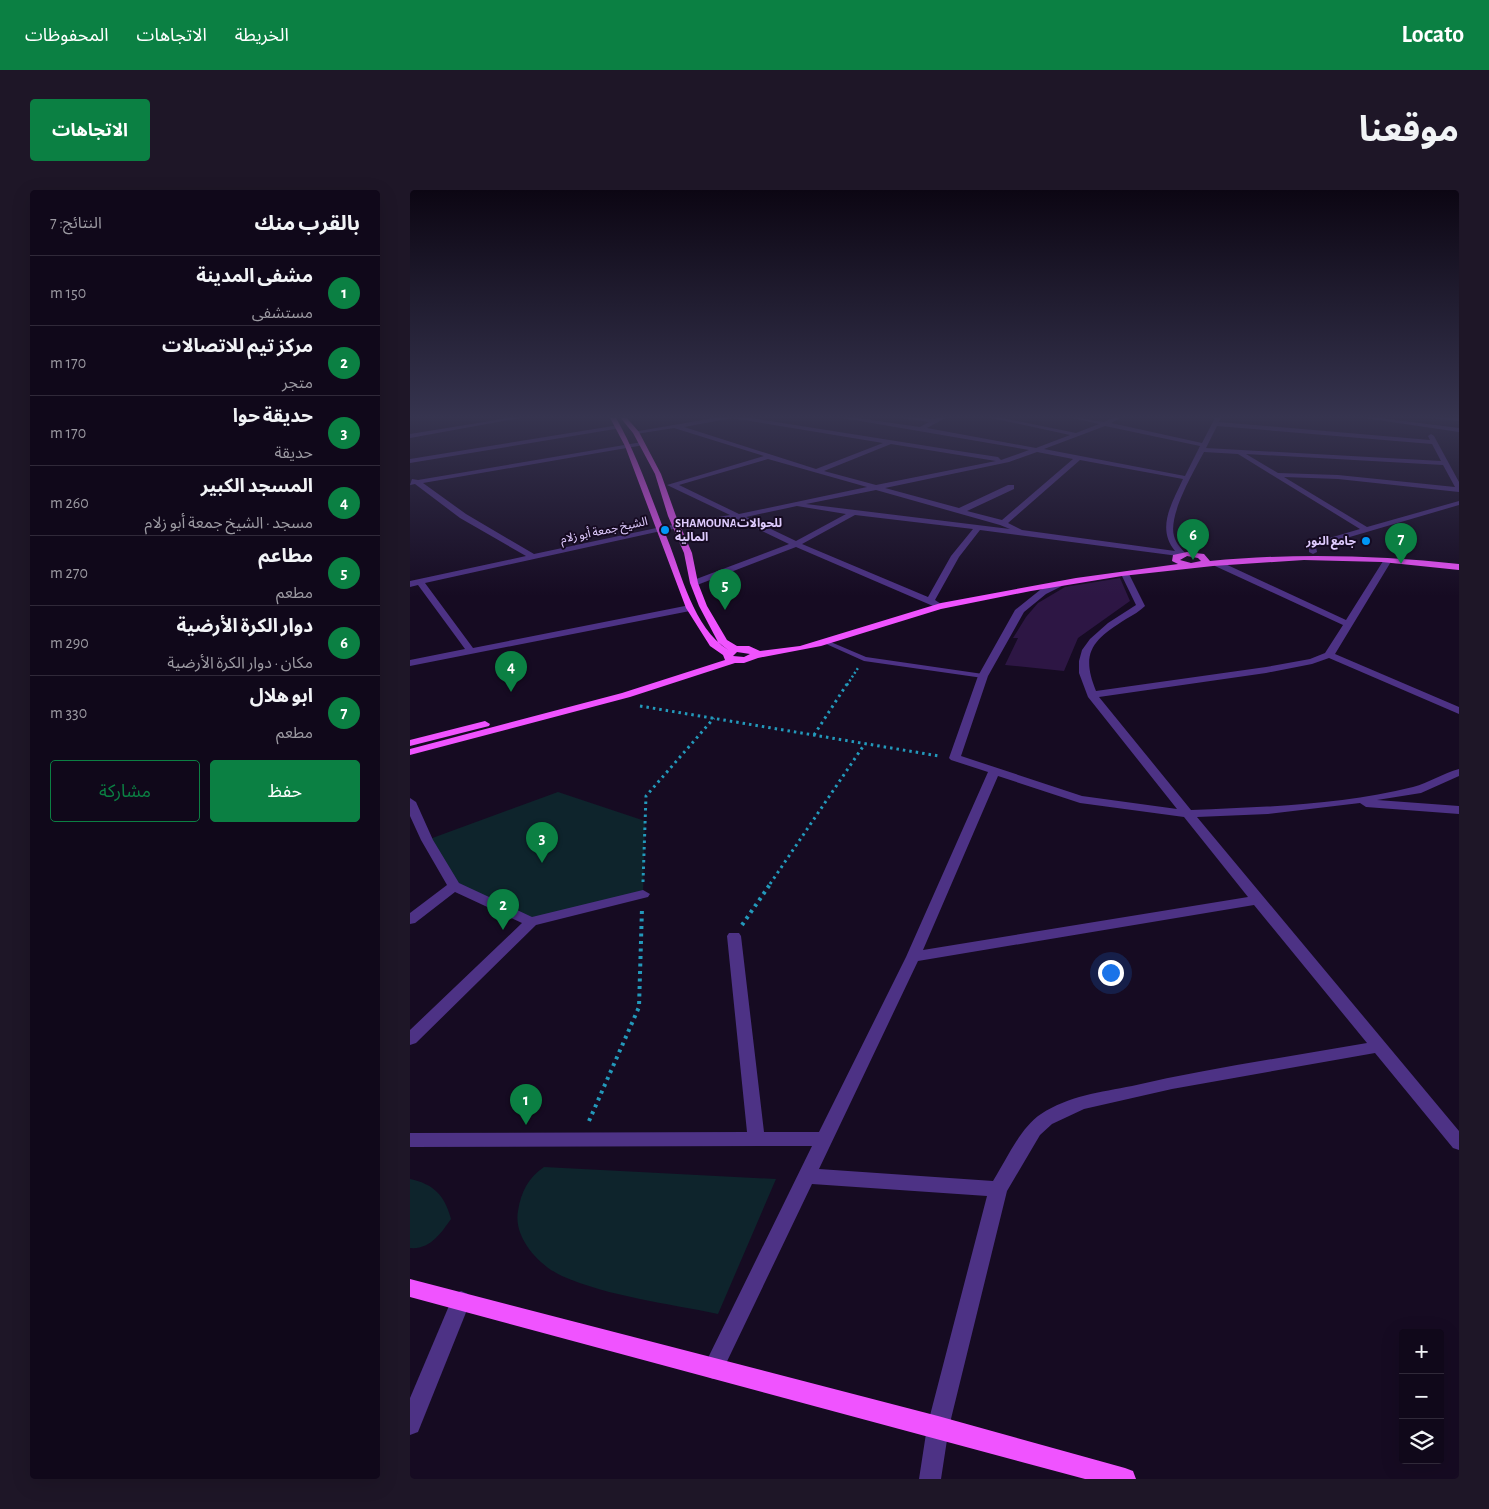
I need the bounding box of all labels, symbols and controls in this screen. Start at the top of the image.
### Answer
text: Locato [1402,23,1464,47]
text: المحفوظات [25,27,109,45]
text: الاتجاهات [137,27,207,45]
text: الخريطة [235,27,289,45]
button: الاتجاهات [30,99,150,161]
text: موقعنا [1359,113,1459,148]
text: بالقرب منك [254,213,360,234]
text: النتائج: 7 [50,215,102,231]
text: مشفى المدينة [196,267,313,286]
text: 150 m [50,285,86,301]
text: 1 [341,285,347,301]
text: مستشفى [252,305,313,321]
text: مركز تيم للاتصالات [162,337,313,356]
text: 170 m [50,355,86,371]
text: 2 [340,355,348,371]
text: متجر [282,375,313,391]
text: حديقة حوا [233,407,313,426]
text: 170 m [50,425,86,441]
text: 3 [341,425,347,441]
text: حديقة [275,445,313,461]
text: المسجد الكبير [201,477,313,496]
text: 260 m [50,495,89,511]
text: 4 [340,495,348,511]
street label: الشيخ جمعة أبو زلام [559,513,650,548]
text: مسجد · الشيخ جمعة أبو زلام [145,515,313,531]
place label: SHAMOUNAللحوالات المالية [675,517,782,544]
pin: 6 [1177,519,1209,560]
pin: 7 [1385,523,1417,564]
marker: SHAMOUNAللحوالات المالية [659,524,671,536]
place label: جامع النور [1305,535,1356,550]
marker: جامع النور [1360,535,1372,547]
text: مطاعم [258,547,313,566]
text: 270 m [50,565,88,581]
text: 5 [341,565,347,581]
pin: 5 [709,569,741,610]
text: مطعم [276,585,313,601]
text: دوار الكرة الأرضية [177,617,313,636]
text: 290 m [50,635,89,651]
text: 6 [340,635,348,651]
pin: 4 [495,651,527,692]
text: مكان · دوار الكرة الأرضية [167,655,313,671]
text: ابو هلال [250,687,313,706]
text: 330 m [50,705,87,721]
text: 7 [341,705,347,721]
text: مطعم [276,725,313,741]
button: مشاركة [50,760,200,822]
button: حفظ [210,760,360,822]
pin: 3 [526,822,558,863]
pin: 2 [487,889,519,930]
your location [1098,960,1124,986]
pin: 1 [510,1084,542,1125]
map controls [1399,1329,1444,1464]
button: + [1399,1329,1444,1374]
button: − [1399,1374,1444,1419]
button: layers [1399,1419,1444,1464]

